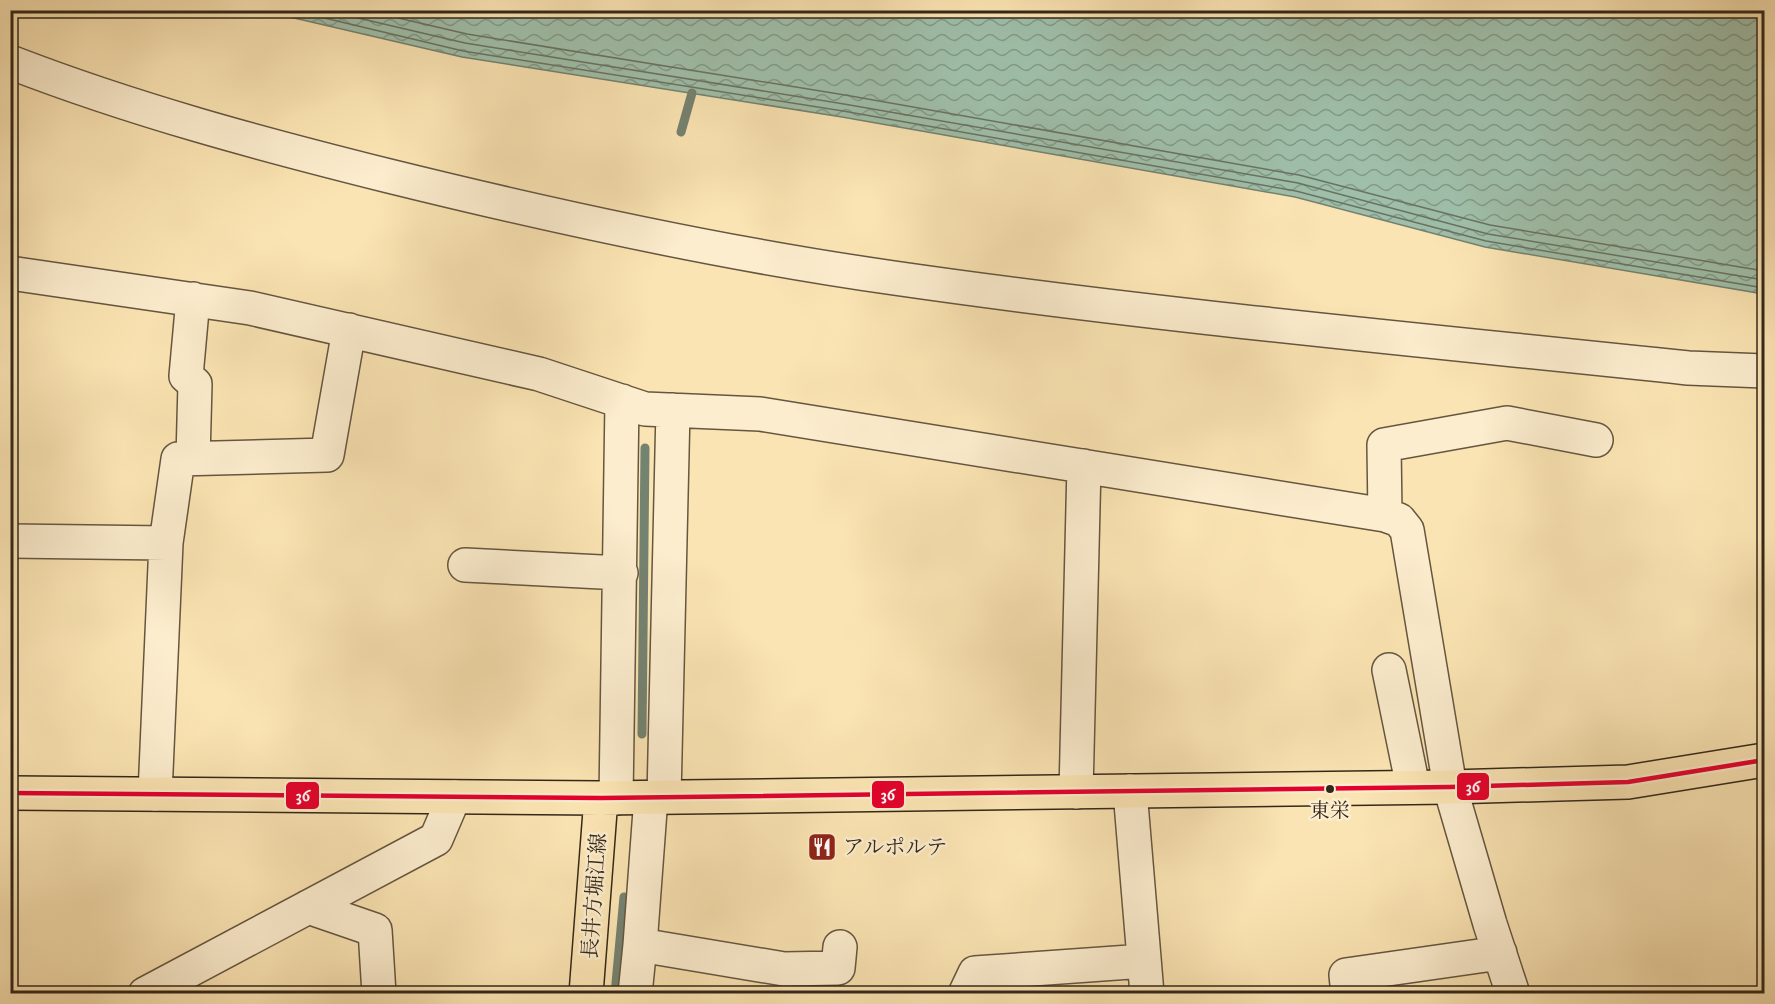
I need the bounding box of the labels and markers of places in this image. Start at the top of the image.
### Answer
marker: 東栄 [1324,783,1336,795]
place label: 東栄 [1310,799,1350,824]
restaurant icon: アルポルテ [806,831,838,863]
place label: アルポルテ [843,835,947,861]

